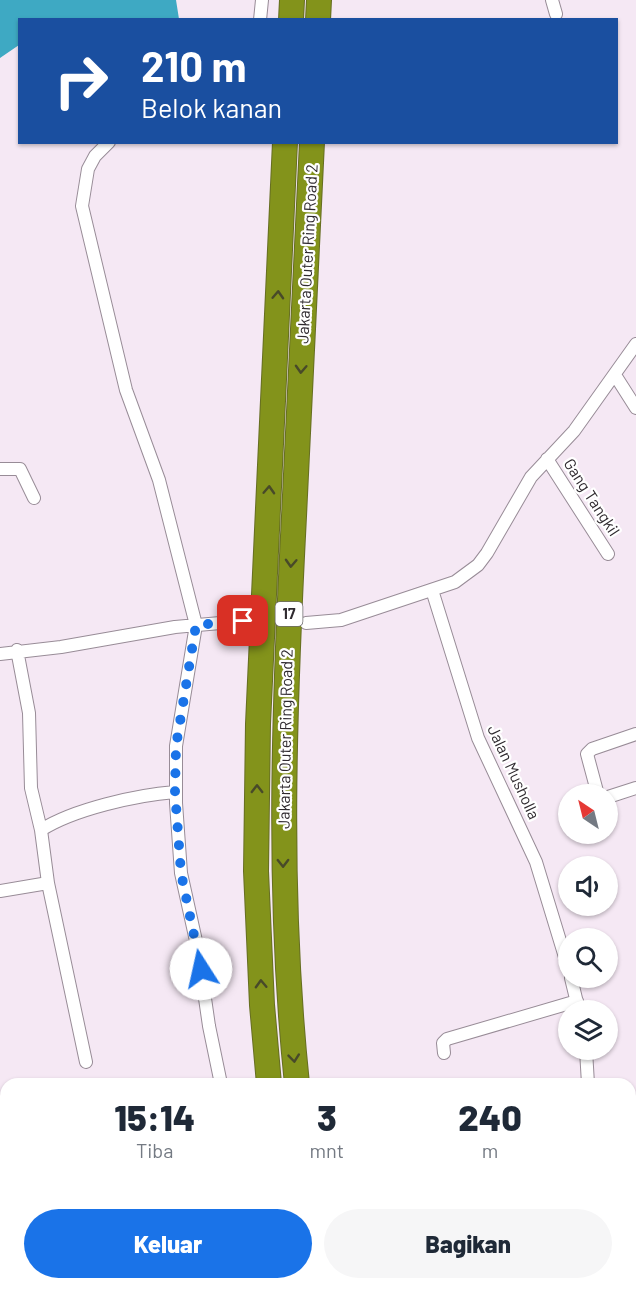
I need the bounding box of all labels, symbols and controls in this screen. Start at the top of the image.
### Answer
text: 210 m [141,40,247,90]
icon: right [42,42,120,120]
text: Belok kanan [141,91,282,123]
street label: Jakarta Outer Ring Road 2 [292,164,321,344]
one-way arrow [271,290,284,299]
one-way arrow [295,364,308,373]
street label: Gang Tangkil [560,455,624,539]
one-way arrow [262,485,275,494]
one-way arrow [285,559,298,568]
pin [217,595,268,646]
road number: 17 [276,602,302,626]
icon: arrive [226,604,259,637]
street label: Jakarta Outer Ring Road 2 [273,649,296,829]
street label: Jalan Musholla [484,722,545,822]
north arrow [558,784,618,844]
map controls [558,784,618,1060]
one-way arrow [251,785,263,794]
button: sound [558,856,618,916]
one-way arrow [277,859,289,868]
button: search [558,928,618,988]
position arrow [169,937,233,1001]
one-way arrow [255,980,268,989]
button: layers [558,1000,618,1060]
one-way arrow [287,1053,300,1062]
text: 15:14 [114,1095,195,1138]
text: 3 [317,1095,337,1138]
text: 240 [458,1095,522,1138]
text: Tiba [136,1138,173,1162]
text: mnt [310,1138,344,1162]
text: m [482,1138,498,1162]
button: Keluar [24,1209,312,1278]
button: Bagikan [324,1209,612,1278]

